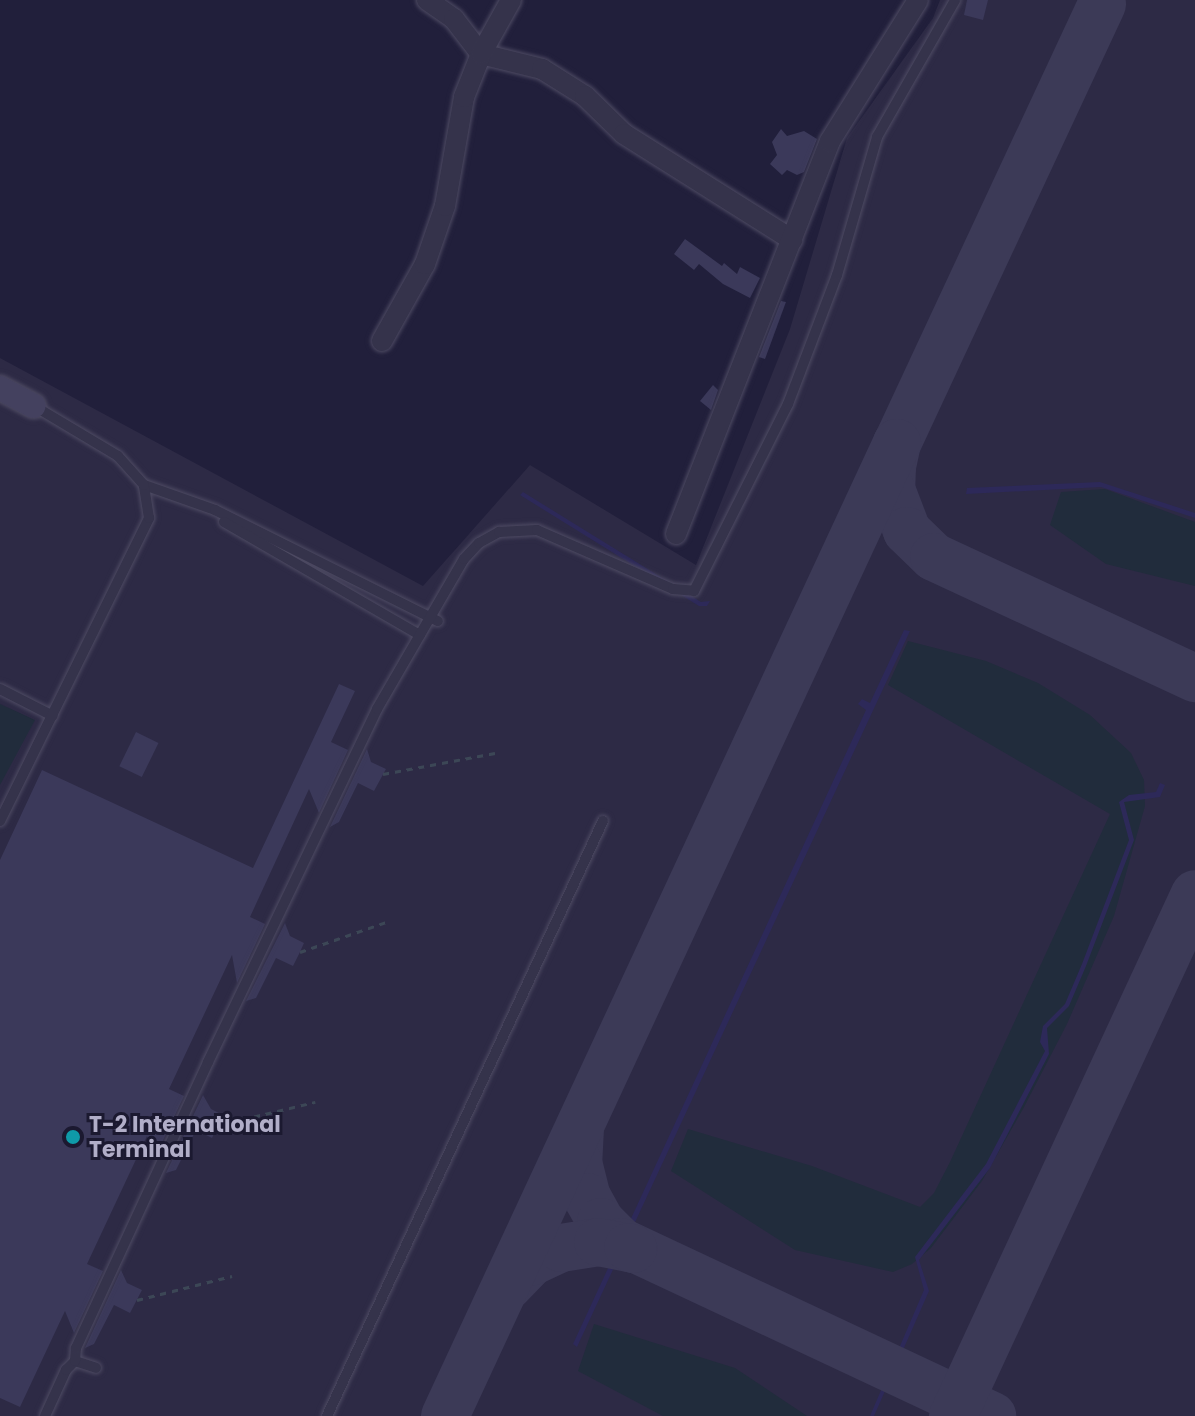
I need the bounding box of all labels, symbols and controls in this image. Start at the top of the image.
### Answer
place label: T-2 International Terminal [89,1111,281,1162]
marker: T-2 International Terminal [64,1128,82,1146]

